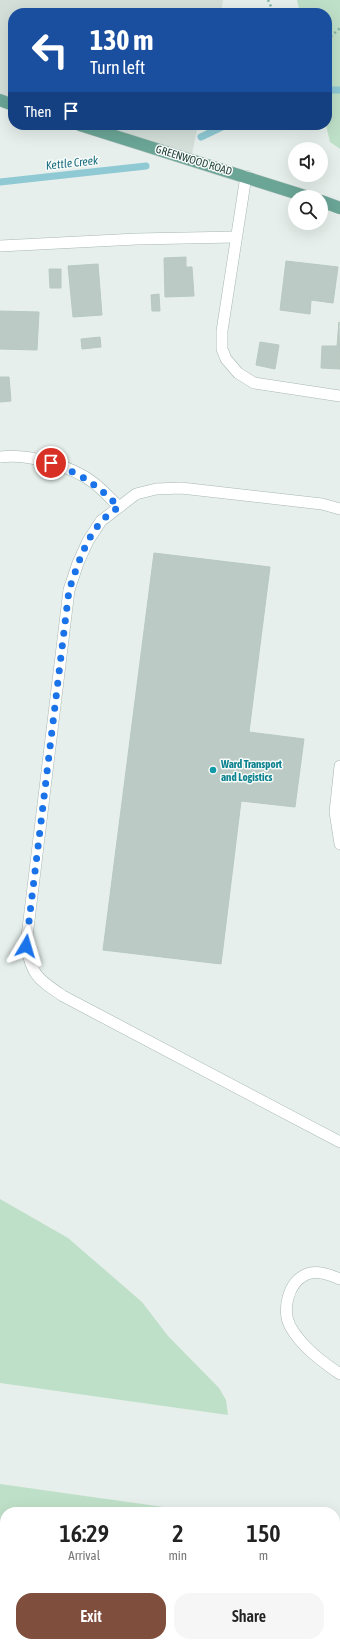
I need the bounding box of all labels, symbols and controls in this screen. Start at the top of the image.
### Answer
icon: left [24,24,76,76]
text: 130 m [90,24,153,56]
text: Turn left [90,57,145,78]
icon: arrive [60,100,82,122]
text: Then [24,103,52,120]
map controls [288,142,328,230]
button: sound [288,142,328,182]
street label: GREENWOOD ROAD [155,143,233,177]
water label: Kettle Creek [45,153,100,173]
button: search [288,190,328,230]
pin [34,446,68,480]
icon: arrive [40,452,62,474]
place label: Ward Transport and Logistics [220,758,283,783]
marker: Ward Transport and Logistics [208,765,218,775]
position arrow [5,925,47,967]
text: 16:29 [60,1520,109,1547]
text: 2 [172,1520,183,1547]
text: 150 [247,1520,280,1547]
text: Arrival [68,1548,100,1563]
text: min [168,1548,187,1563]
text: m [259,1548,268,1563]
button: Exit [16,1593,166,1639]
button: Share [174,1593,324,1639]

